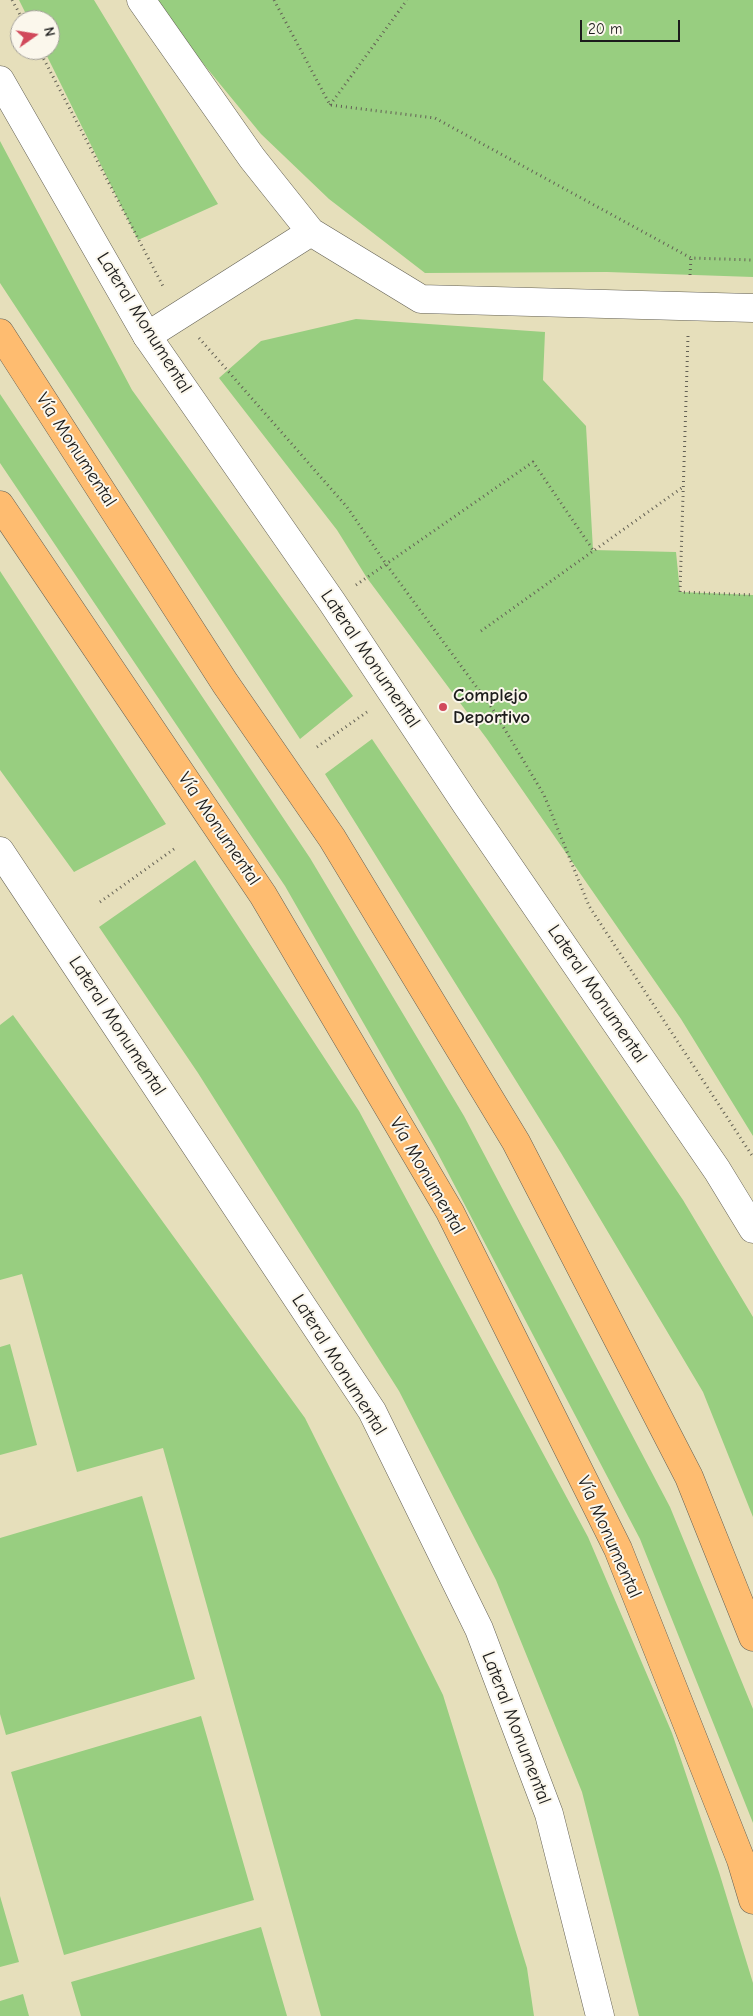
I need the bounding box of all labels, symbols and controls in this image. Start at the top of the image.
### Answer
north arrow [10,10,60,60]
scale bar [583,10,683,42]
text: 20 m [588,20,622,38]
text: N [40,25,58,38]
street label: Lateral Monumental [92,248,196,398]
street label: Vía Monumental [31,389,121,511]
street label: Lateral Monumental [315,586,425,732]
place label: Complejo Deportivo [453,685,530,729]
marker: Complejo Deportivo [437,701,449,713]
street label: Vía Monumental [173,768,265,890]
street label: Lateral Monumental [542,921,652,1067]
street label: Lateral Monumental [63,952,171,1100]
street label: Vía Monumental [384,1113,470,1239]
street label: Lateral Monumental [287,1290,391,1440]
street label: Vía Monumental [572,1472,646,1602]
street label: Lateral Monumental [476,1648,556,1808]

